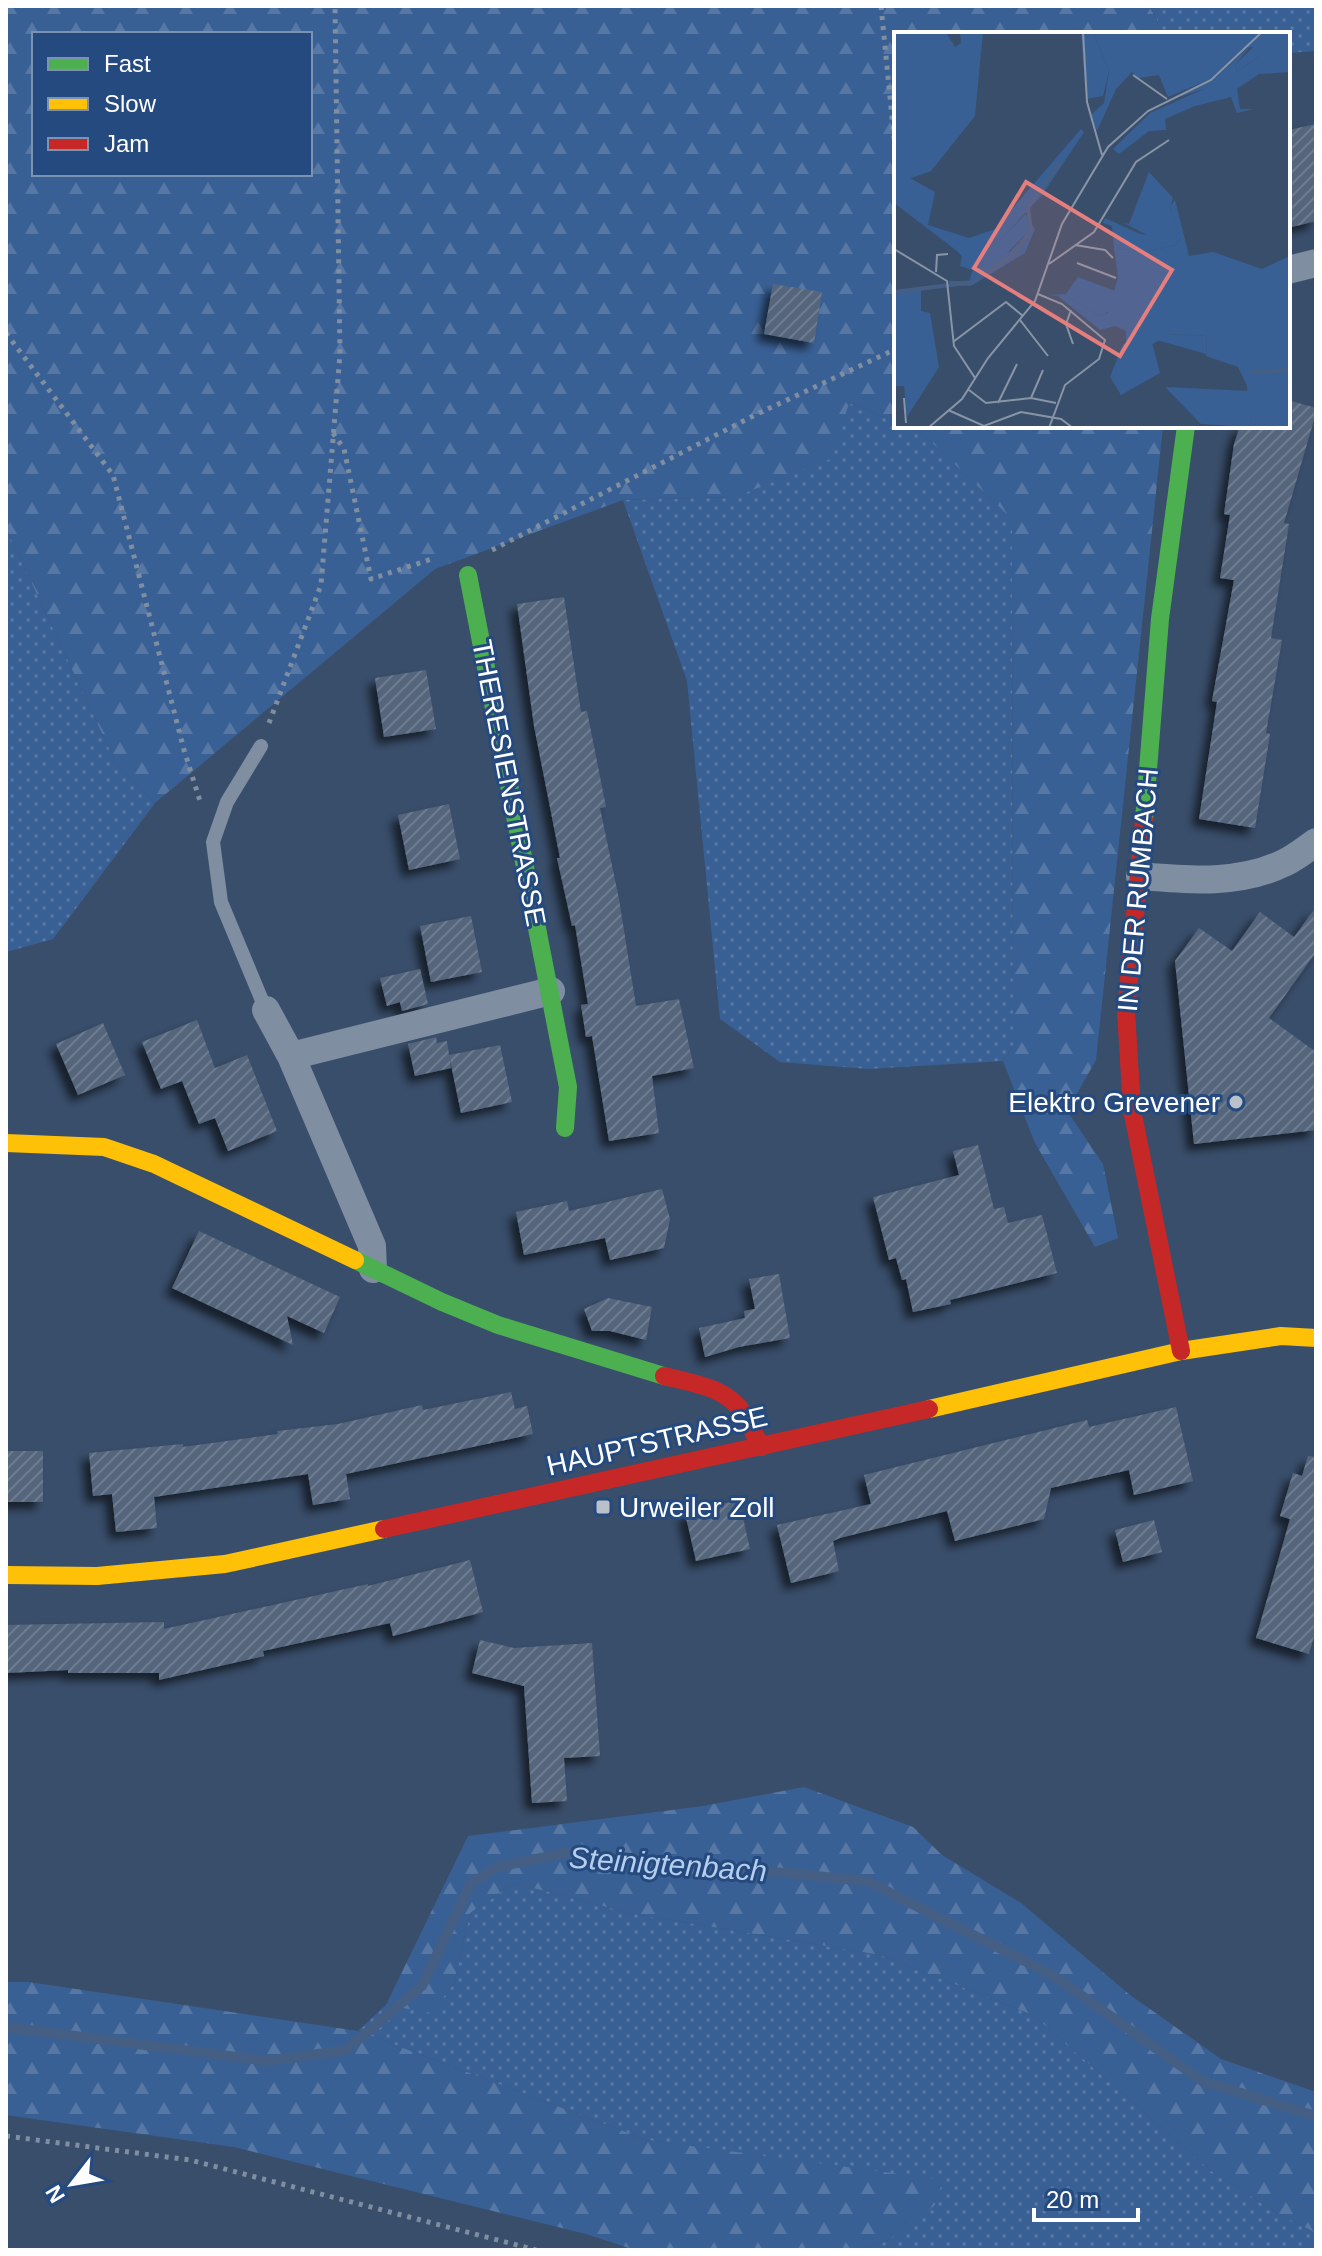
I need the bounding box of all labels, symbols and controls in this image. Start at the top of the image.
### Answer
legend [32,32,312,176]
inset map [894,32,1290,428]
text: Fast [104,50,151,77]
text: Slow [104,90,157,117]
text: Jam [104,130,149,157]
street label: THERESIENSTRASSE [466,637,552,929]
street label: IN DER RUMBACH [1112,767,1164,1013]
place label: Elektro Grevener [1008,1087,1220,1118]
marker: Elektro Grevener [1227,1093,1245,1111]
street label: HAUPTSTRASSE [544,1401,770,1481]
place label: Urweiler Zoll [619,1492,775,1523]
marker: Urweiler Zoll [594,1498,612,1516]
water label: Steinigtenbach [568,1841,768,1887]
north arrow [32,2144,112,2224]
scale bar [1034,2172,1138,2222]
text: N [40,2181,70,2207]
text: 20 m [1046,2186,1099,2213]

